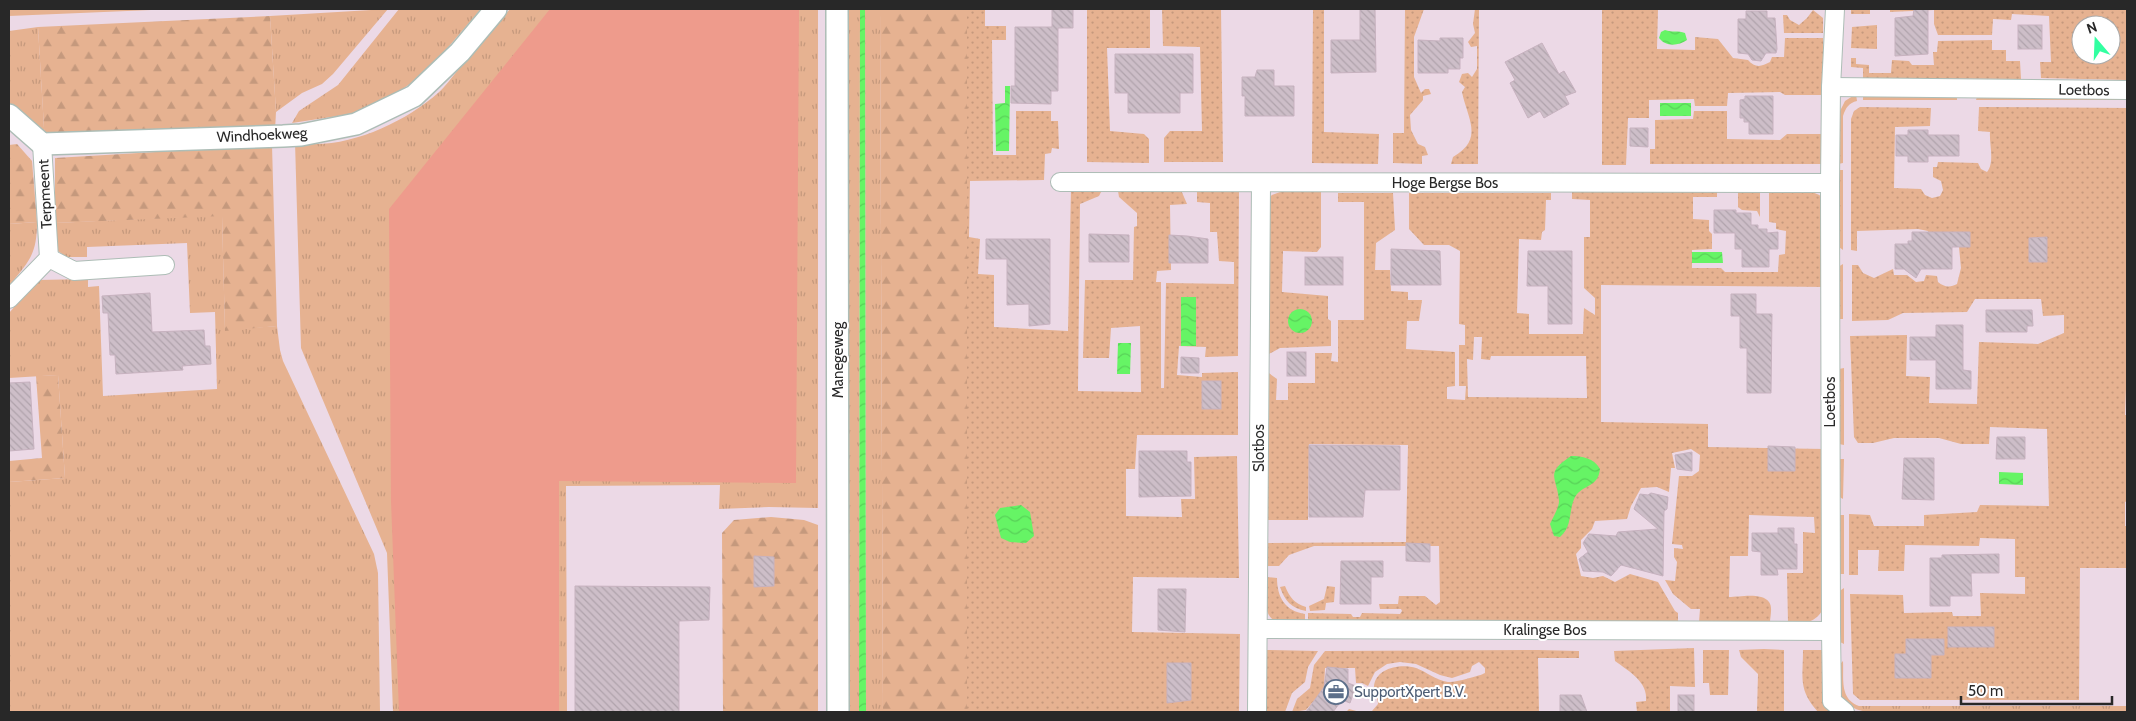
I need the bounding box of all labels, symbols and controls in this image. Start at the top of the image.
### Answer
north arrow [2071,15,2121,65]
text: N [2084,18,2099,38]
street label: Loetbos [2058,81,2110,99]
street label: Windhoekweg [216,124,308,146]
street label: Terpmeent [34,159,56,229]
street label: Hoge Bergse Bos [1392,174,1498,192]
street label: Manegeweg [829,321,847,398]
street label: Loetbos [1821,376,1839,428]
street label: Slotbos [1250,424,1268,472]
street label: Kralingse Bos [1503,621,1587,639]
scale bar [1961,674,2112,706]
office icon: SupportXpert B.V. [1323,679,1349,705]
text: 50 m [1968,682,2003,700]
place label: SupportXpert B.V. [1354,683,1466,701]

